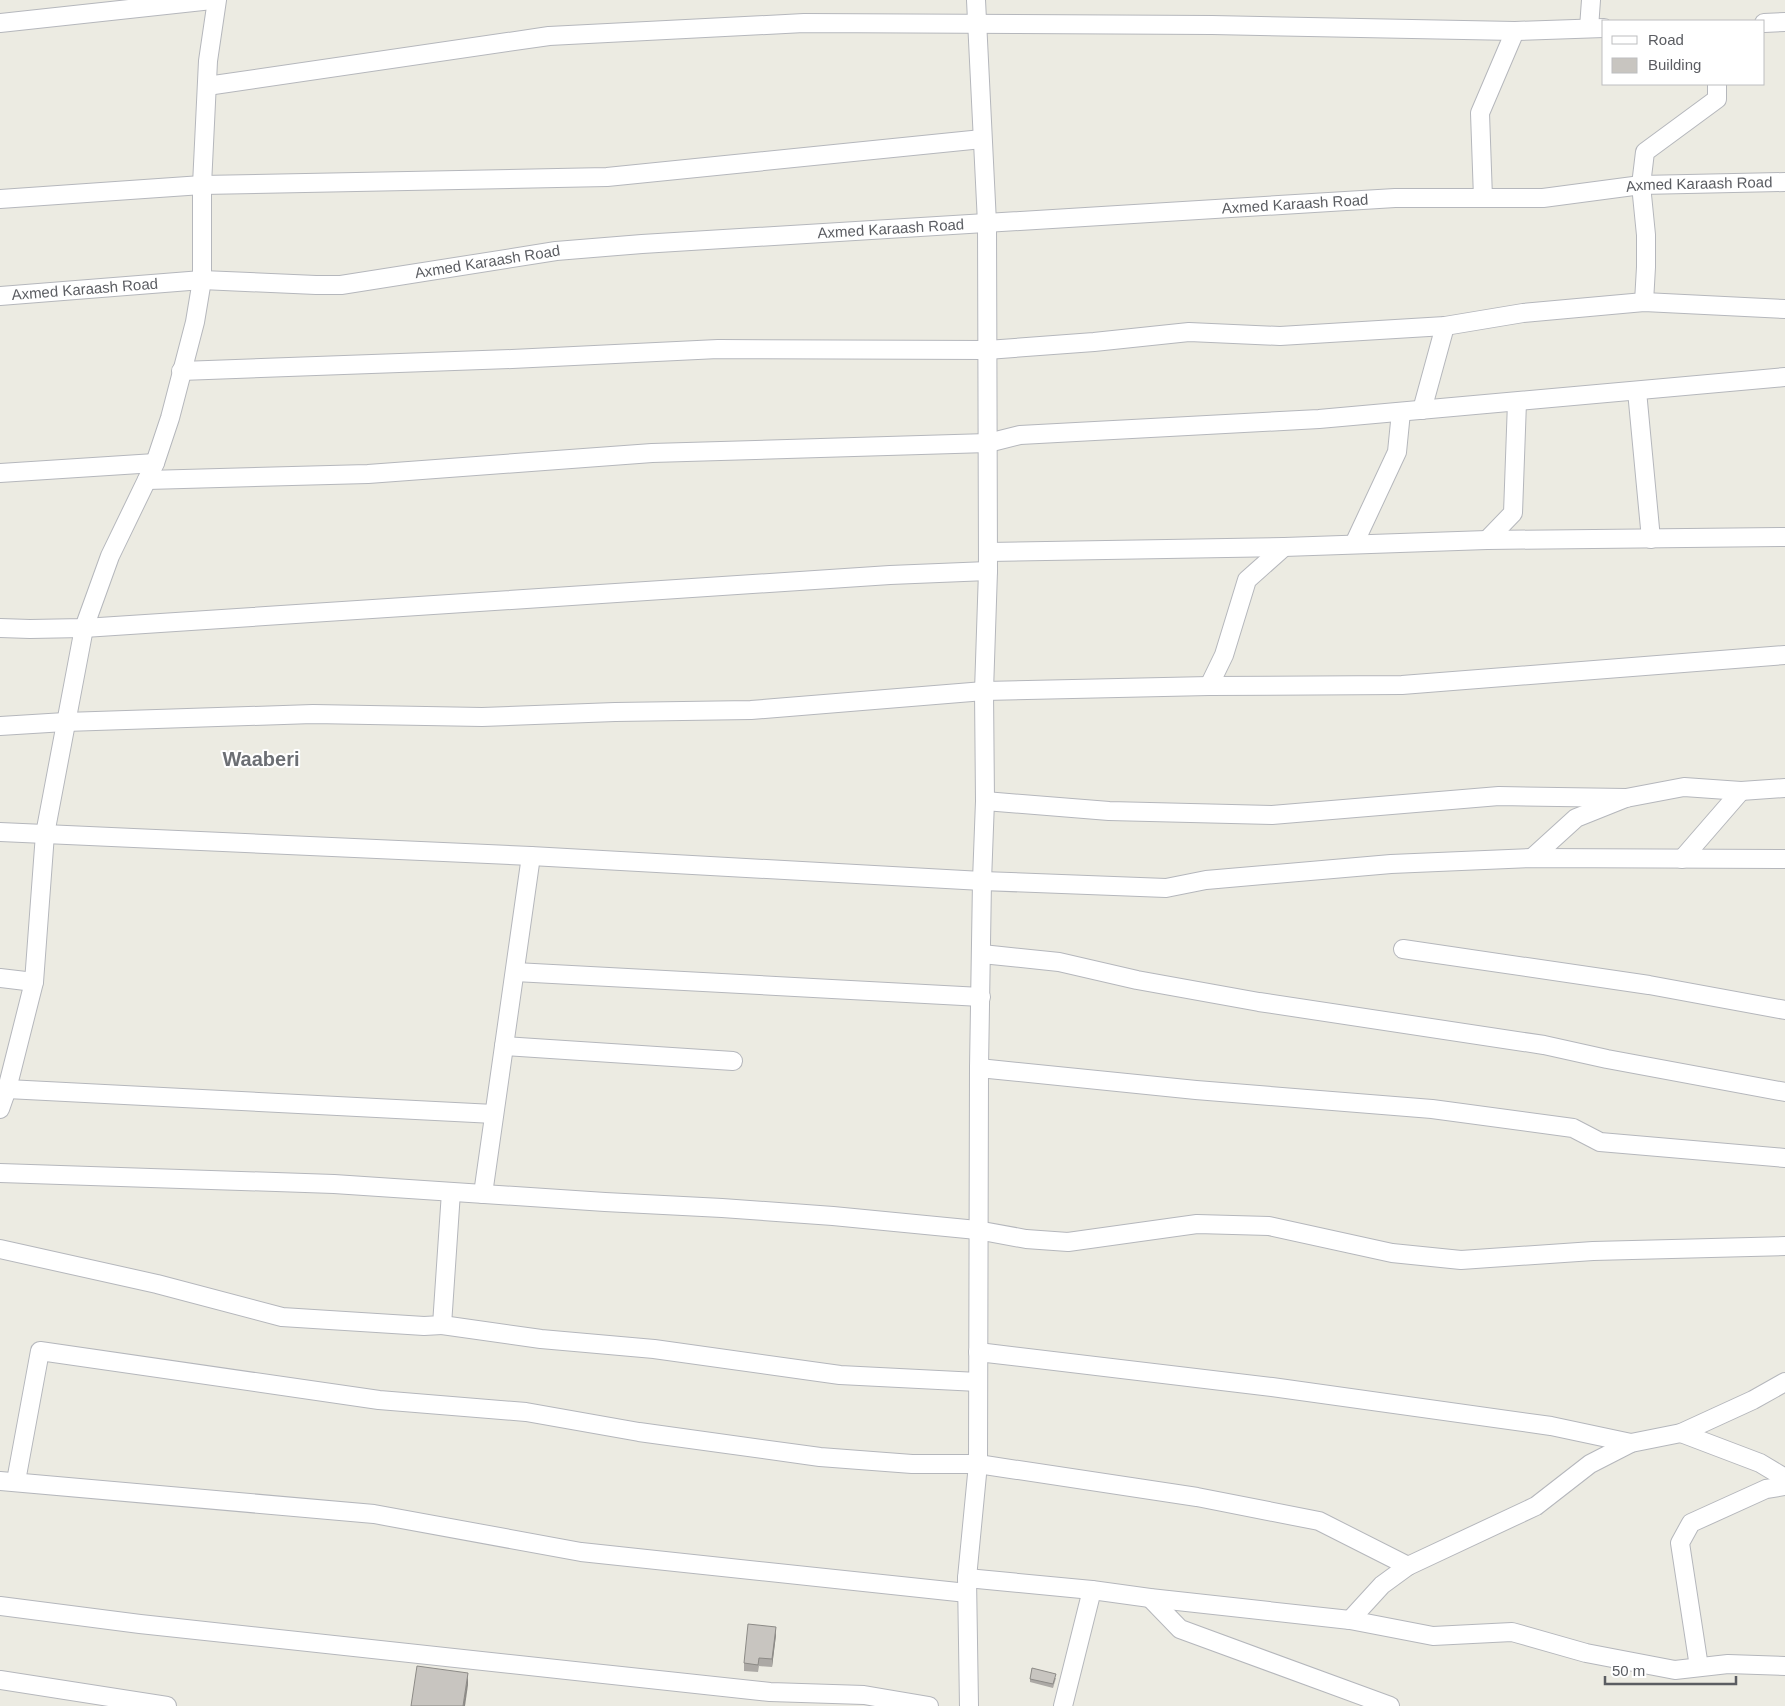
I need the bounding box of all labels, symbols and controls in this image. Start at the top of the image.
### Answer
legend [1602,20,1765,85]
text: Road [1648,31,1684,48]
text: Building [1648,56,1701,73]
street label: Axmed Karaash Road [1625,173,1773,195]
street label: Axmed Karaash Road [1221,191,1369,217]
street label: Axmed Karaash Road [817,215,965,241]
street label: Axmed Karaash Road [414,241,561,281]
street label: Axmed Karaash Road [11,275,159,303]
district label: Waaberi [222,748,300,770]
scale bar [1605,1654,1736,1686]
text: 50 m [1612,1662,1645,1679]

